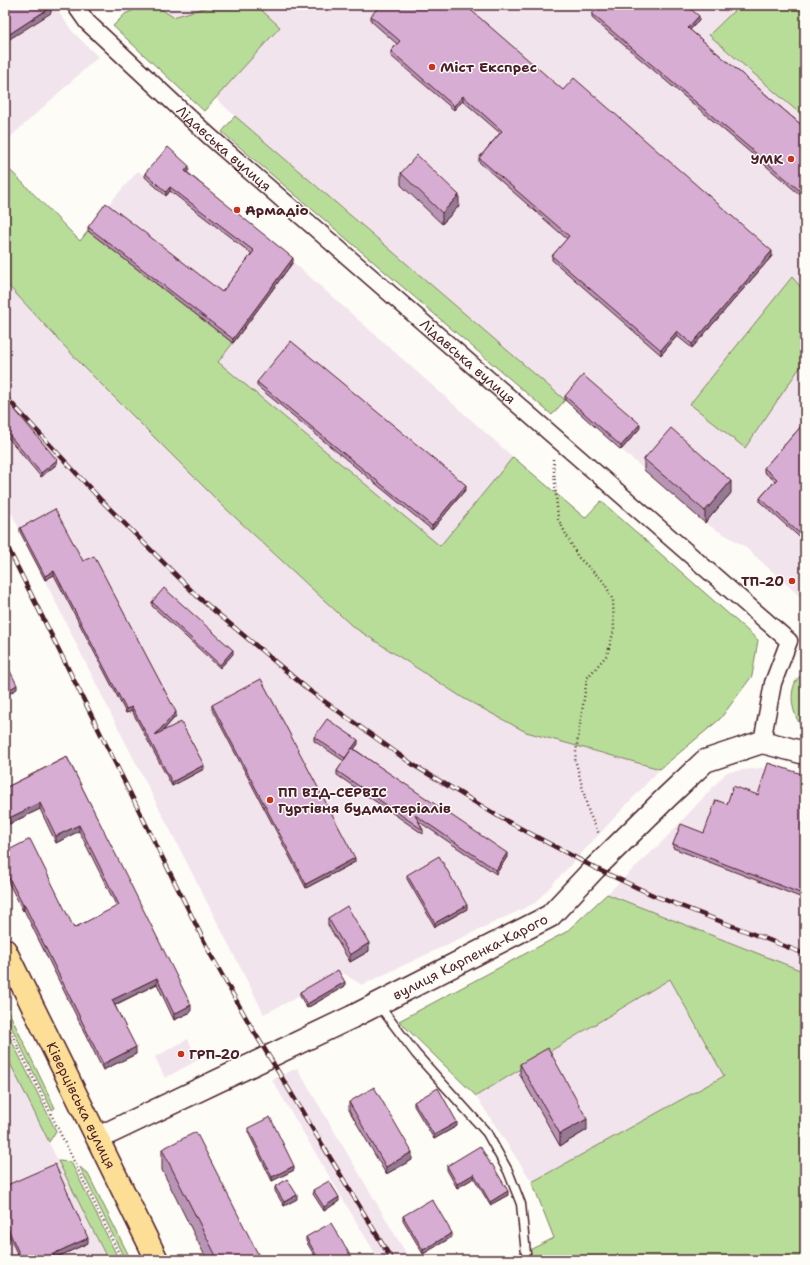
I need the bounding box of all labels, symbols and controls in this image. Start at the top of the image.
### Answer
place label: Міст Експрес [440,58,537,76]
marker: Міст Експрес [427,62,437,72]
street label: Лідавська вулиця [173,101,275,195]
place label: УМК [751,150,783,168]
marker: УМК [786,154,796,164]
place label: Армадіо [245,201,309,219]
marker: Армадіо [232,205,242,215]
street label: Лідавська вулиця [416,315,519,408]
place label: ТП-20 [741,572,784,590]
marker: ТП-20 [787,576,797,586]
place label: ПП ВІД-СЕРВІС Гуртівня будматеріалів [278,783,451,817]
marker: ПП ВІД-СЕРВІС Гуртівня будматеріалів [265,795,275,805]
street label: вулиця Карпенка-Карого [389,910,551,1004]
street label: Ківерцівська вулиця [42,1039,120,1172]
place label: ГРП-20 [189,1045,240,1063]
marker: ГРП-20 [176,1049,186,1059]

